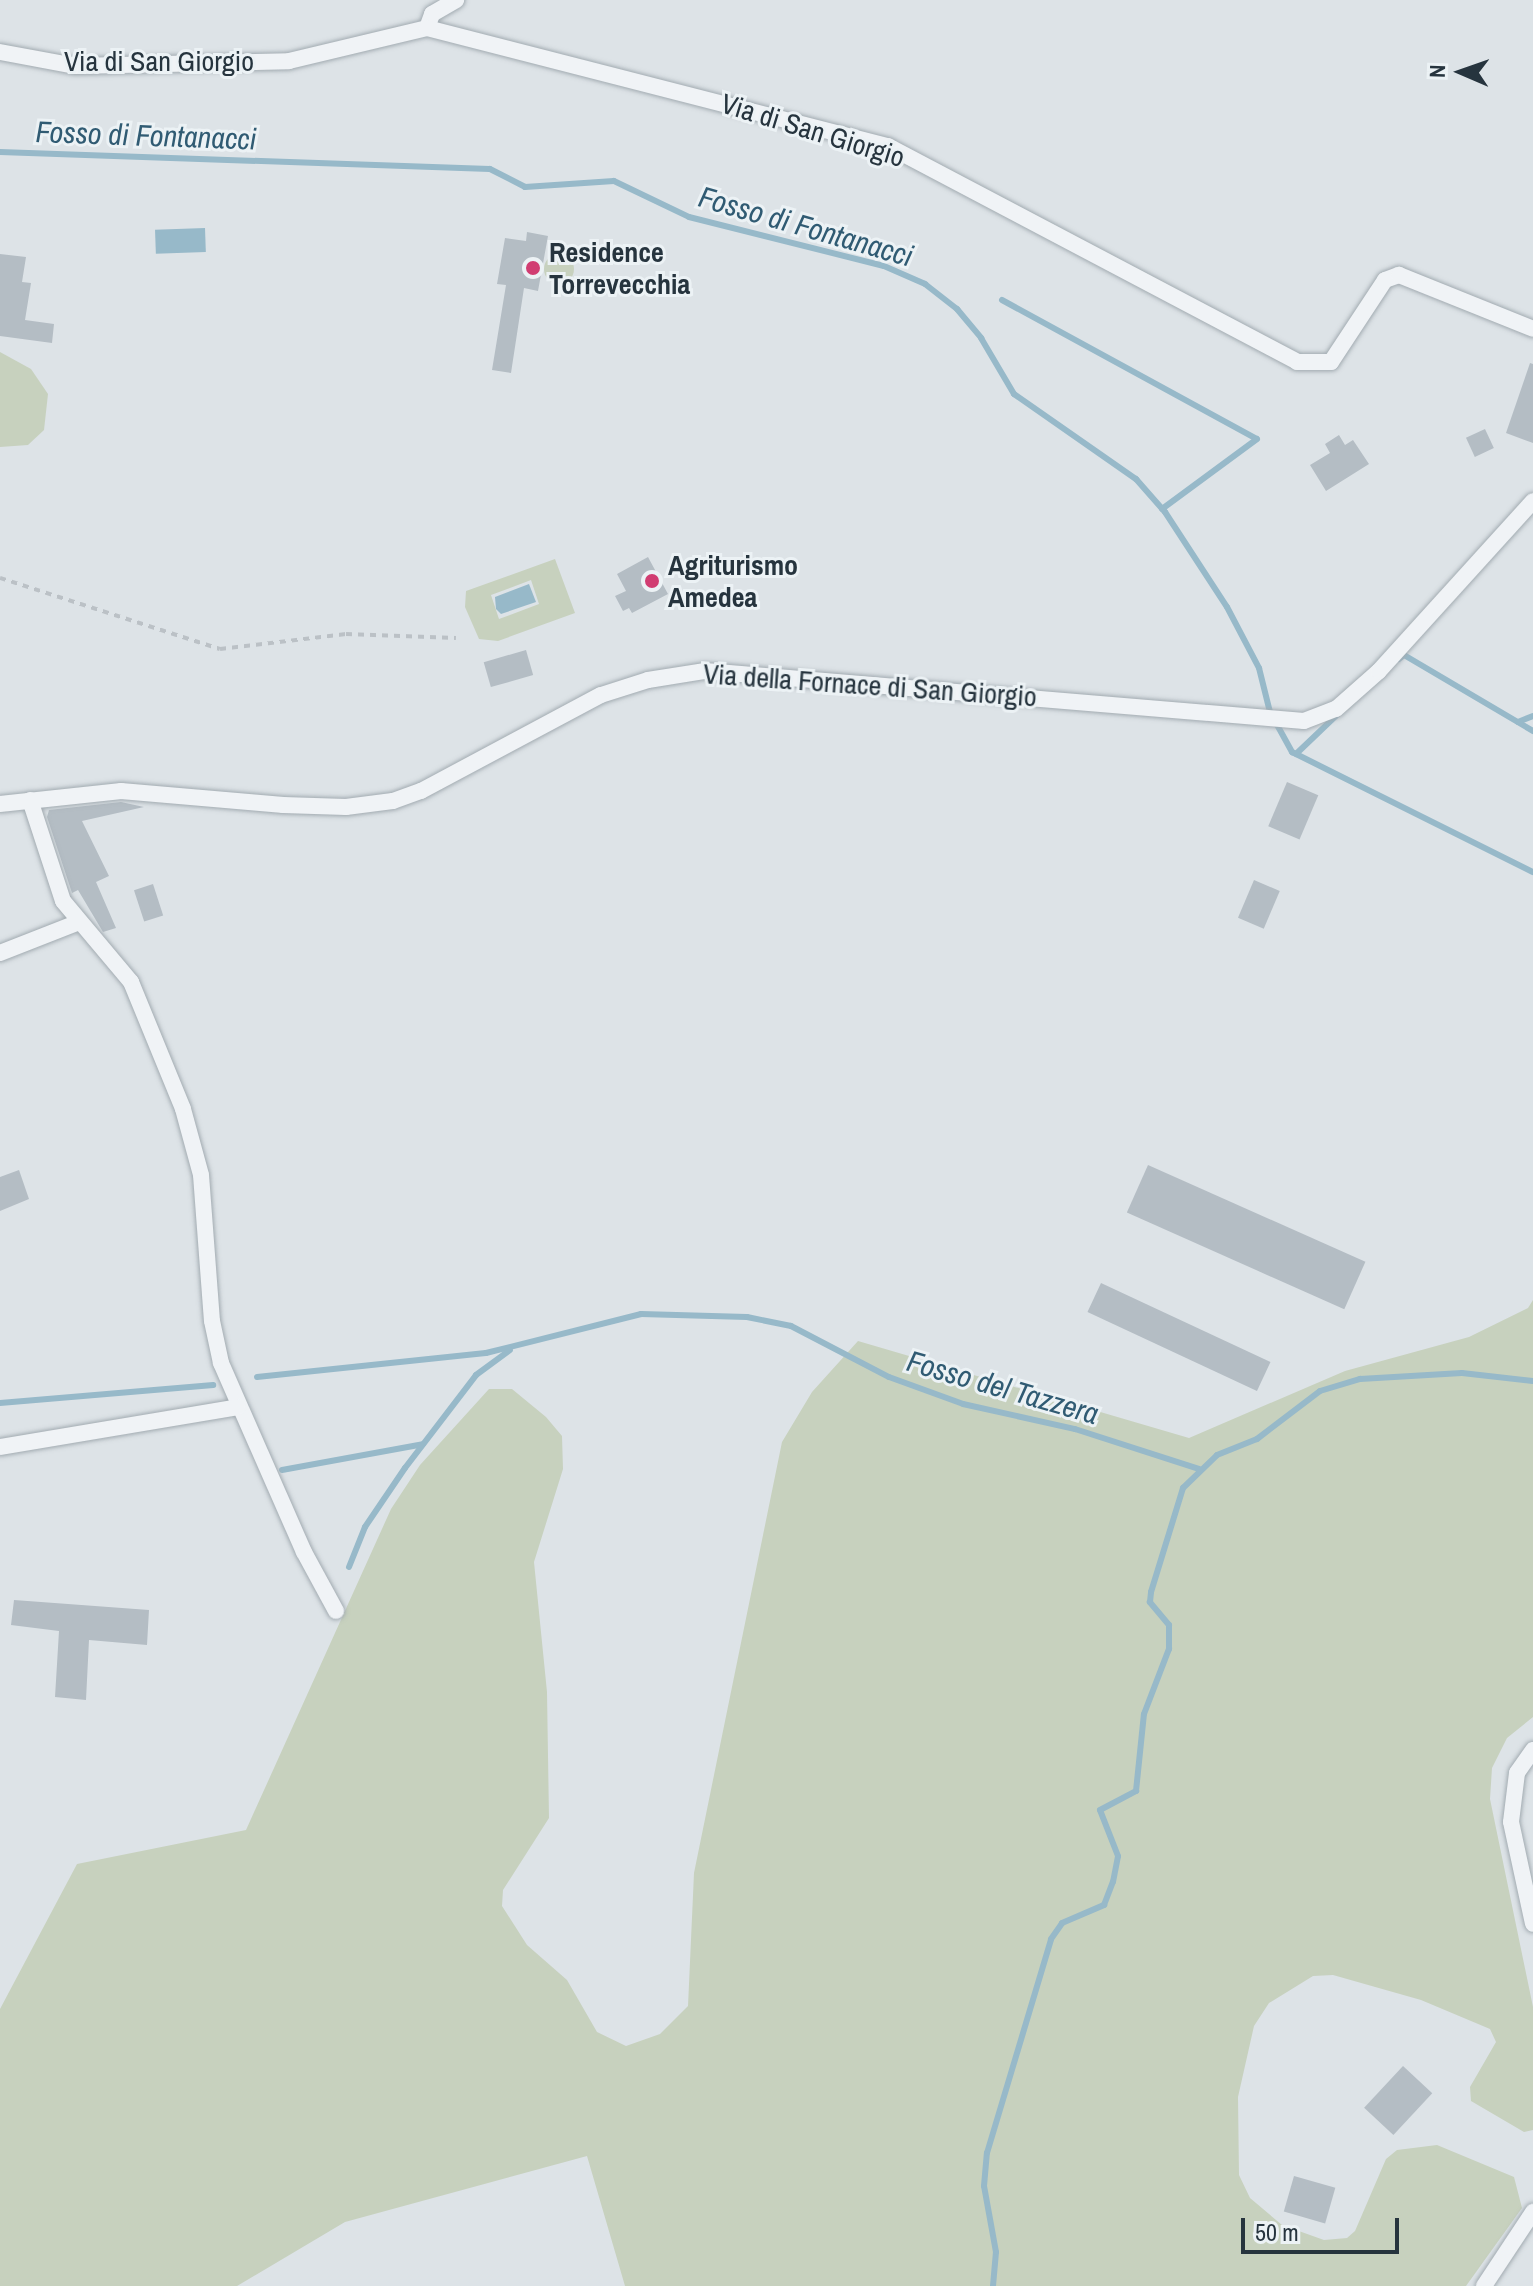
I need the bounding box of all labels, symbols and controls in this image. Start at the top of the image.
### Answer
north arrow [1421,32,1501,112]
street label: Via di San Giorgio [64,44,254,78]
text: N [1422,64,1452,78]
street label: Via di San Giorgio [717,86,909,174]
water label: Fosso di Fontanacci [35,113,257,157]
water label: Fosso di Fontanacci [695,178,917,274]
place label: Residence Torrevecchia [549,235,690,301]
marker: Residence Torrevecchia [524,259,542,277]
place label: Agriturismo Amedea [668,548,798,614]
marker: Agriturismo Amedea [643,572,661,590]
street label: Via della Fornace di San Giorgio [702,657,1038,713]
water label: Fosso del Tazzera [903,1342,1103,1432]
scale bar [1245,2202,1403,2252]
text: 50 m [1255,2216,1299,2248]

